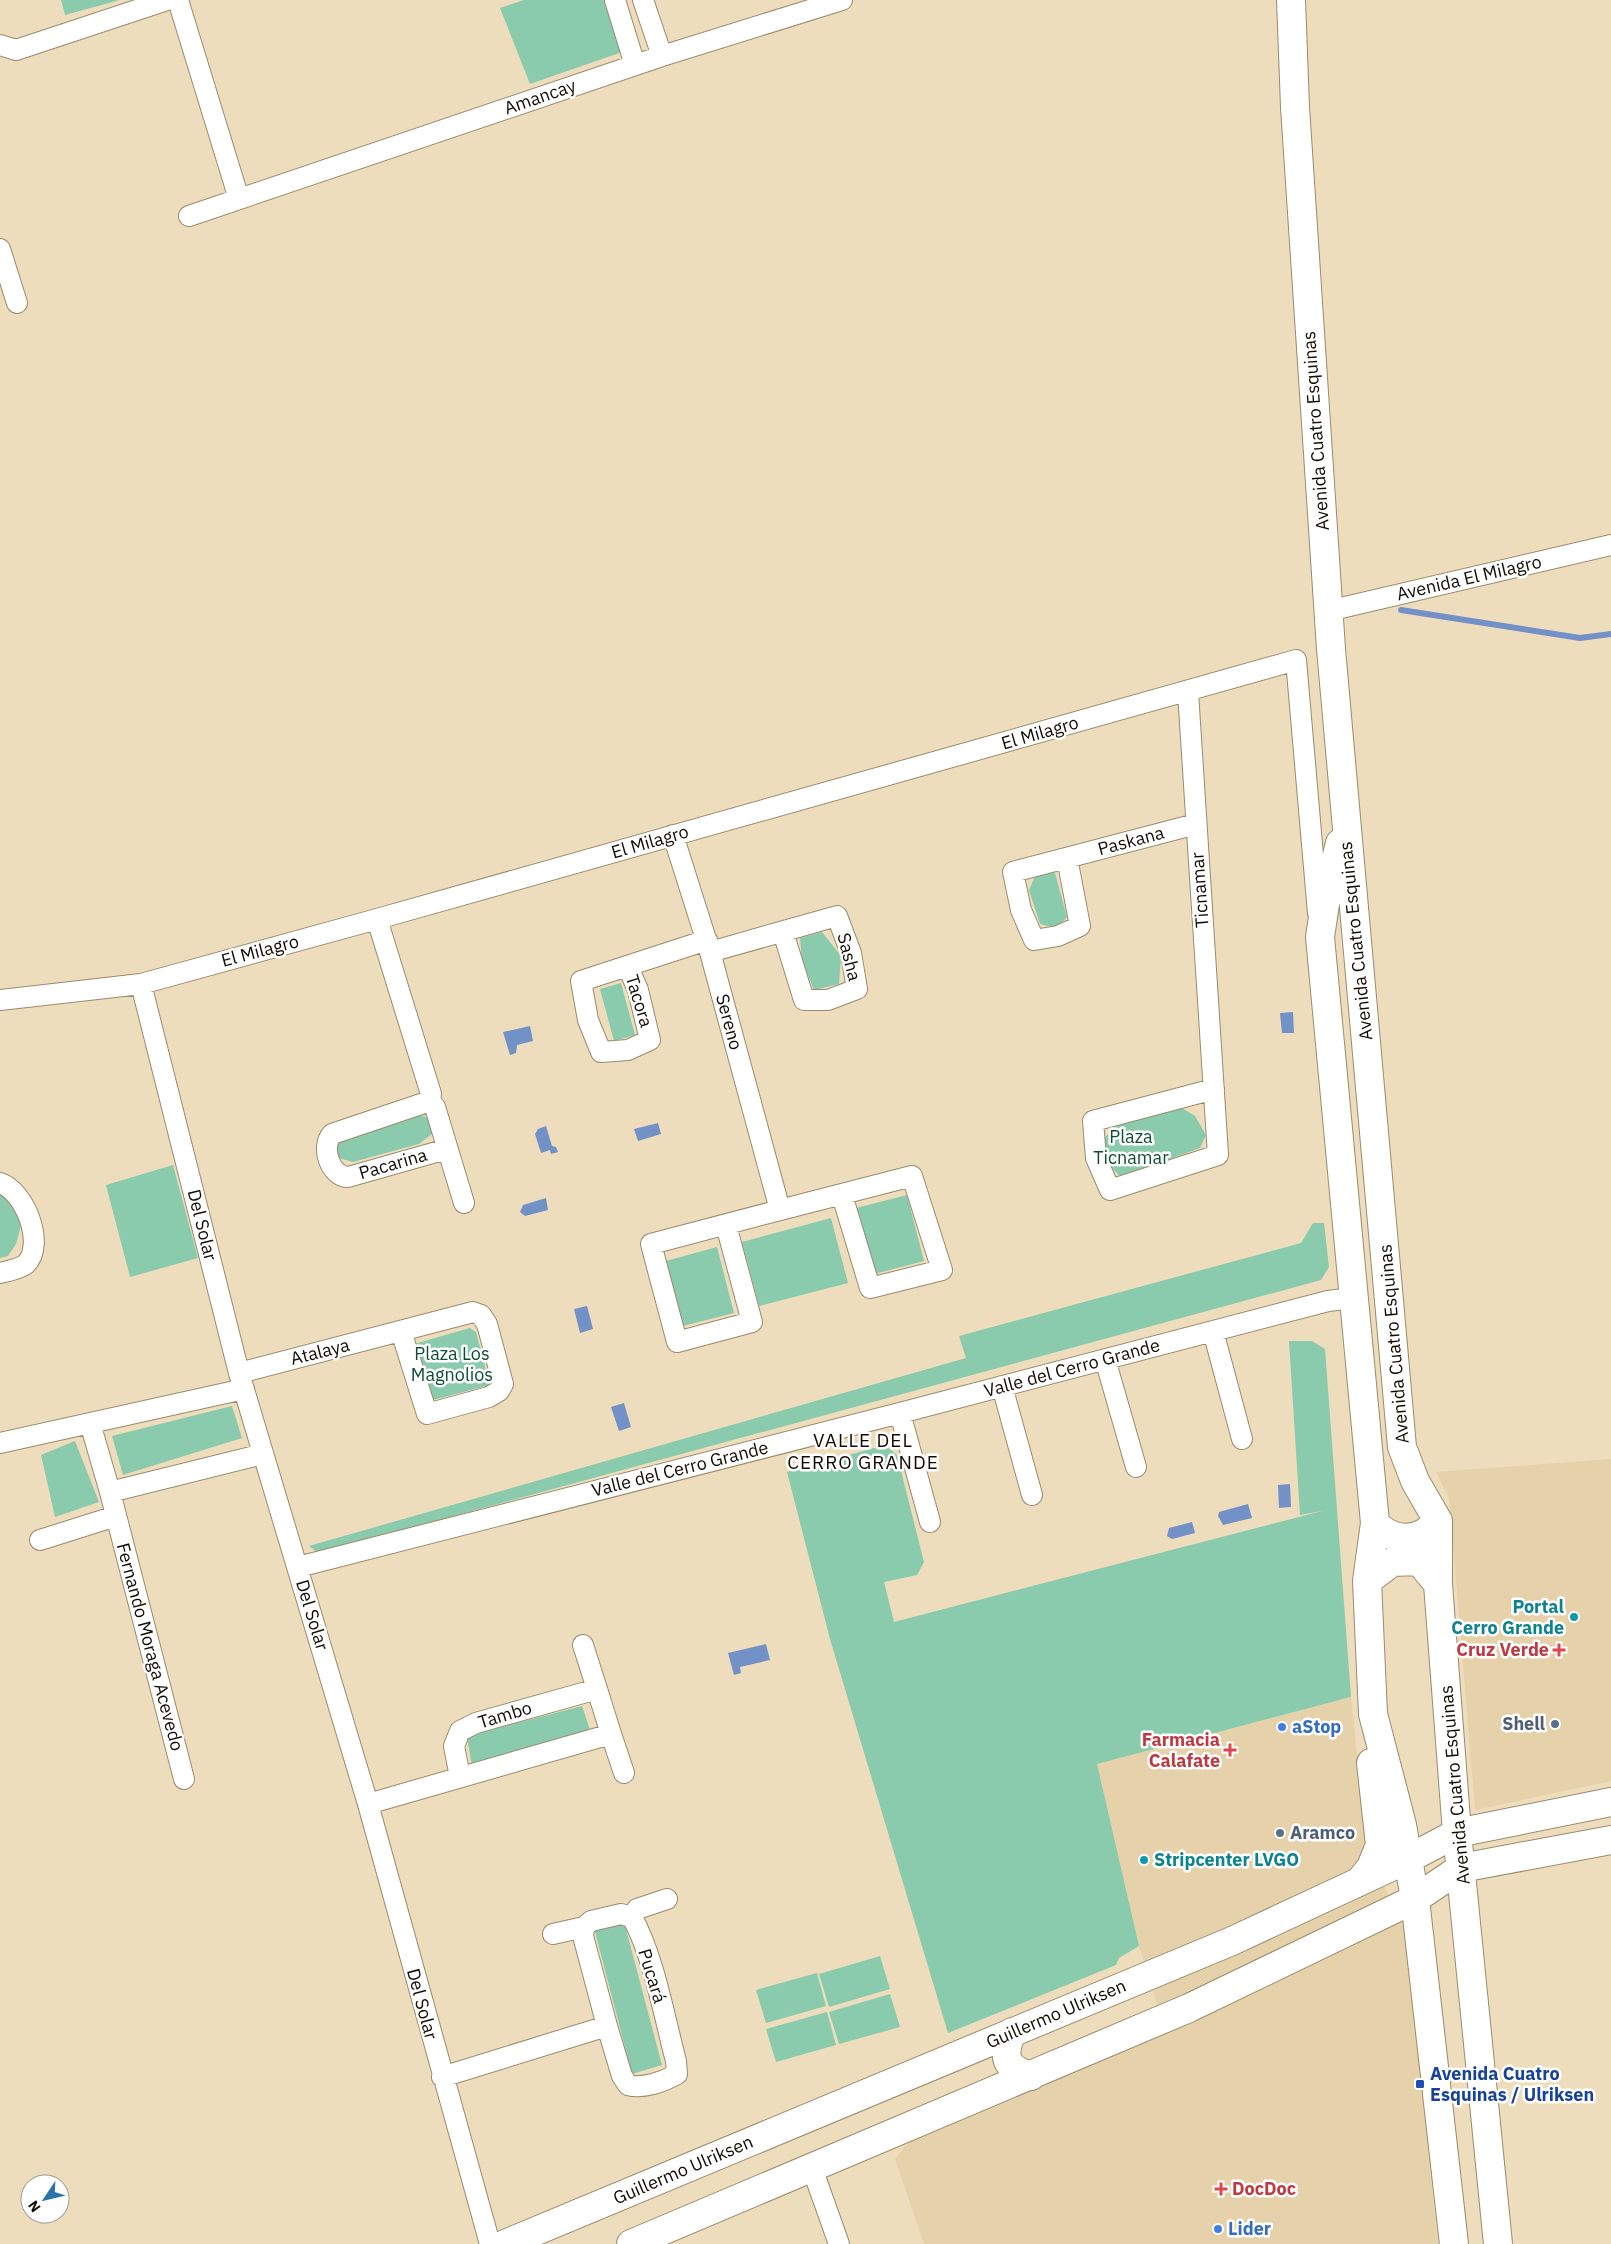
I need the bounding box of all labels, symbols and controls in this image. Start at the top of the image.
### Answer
street label: Amancay [501,73,579,120]
street label: Avenida Cuatro Esquinas [1297,330,1334,532]
street label: Avenida El Milagro [1394,550,1544,605]
street label: El Milagro [999,711,1081,755]
street label: El Milagro [609,820,691,864]
street label: Paskana [1095,821,1167,860]
street label: Avenida Cuatro Esquinas [1334,840,1377,1042]
street label: Ticnamar [1185,851,1214,929]
street label: El Milagro [219,929,301,972]
street label: Sasha [832,930,867,984]
street label: Tacora [621,972,658,1030]
street label: Sereno [711,991,748,1052]
park label: Plaza Ticnamar [1093,1125,1169,1169]
street label: Pacarina [356,1143,430,1184]
street label: Del Solar [183,1187,223,1263]
street label: Avenida Cuatro Esquinas [1373,1243,1414,1445]
street label: Atalaya [288,1333,352,1370]
street label: Valle del Cerro Grande [981,1333,1162,1402]
park label: Plaza Los Magnolios [411,1342,493,1386]
district label: VALLE DEL CERRO GRANDE [787,1428,939,1474]
street label: Valle del Cerro Grande [589,1435,771,1502]
street label: Fernando Moraga Acevedo [112,1540,189,1753]
street label: Del Solar [291,1577,334,1653]
place label: Portal Cerro Grande [1451,1595,1565,1639]
marker: Portal Cerro Grande [1568,1611,1580,1623]
place label: Cruz Verde [1456,1638,1549,1661]
marker: Cruz Verde [1553,1644,1565,1656]
street label: Avenida Cuatro Esquinas [1434,1684,1475,1886]
street label: Tambo [475,1696,534,1734]
place label: Shell [1502,1712,1546,1735]
place label: aStop [1292,1715,1341,1738]
marker: Shell [1549,1718,1561,1730]
marker: aStop [1276,1721,1288,1733]
place label: Farmacia Calafate [1142,1728,1220,1772]
marker: Farmacia Calafate [1224,1744,1236,1756]
place label: Aramco [1290,1821,1355,1844]
marker: Aramco [1274,1827,1286,1839]
place label: Stripcenter LVGO [1154,1848,1299,1871]
marker: Stripcenter LVGO [1138,1854,1150,1866]
street label: Pucará [633,1946,672,2006]
street label: Del Solar [402,1966,443,2042]
street label: Guillermo Ulriksen [982,1974,1129,2053]
place label: Avenida Cuatro Esquinas / Ulriksen [1430,2062,1594,2106]
marker: Avenida Cuatro Esquinas / Ulriksen [1414,2078,1426,2090]
street label: Guillermo Ulriksen [609,2130,756,2209]
north arrow [20,2174,70,2224]
place label: DocDoc [1232,2177,1296,2200]
marker: DocDoc [1214,2182,1228,2196]
text: N [24,2197,45,2216]
place label: Lider [1228,2217,1271,2240]
marker: Lider [1212,2223,1224,2235]

